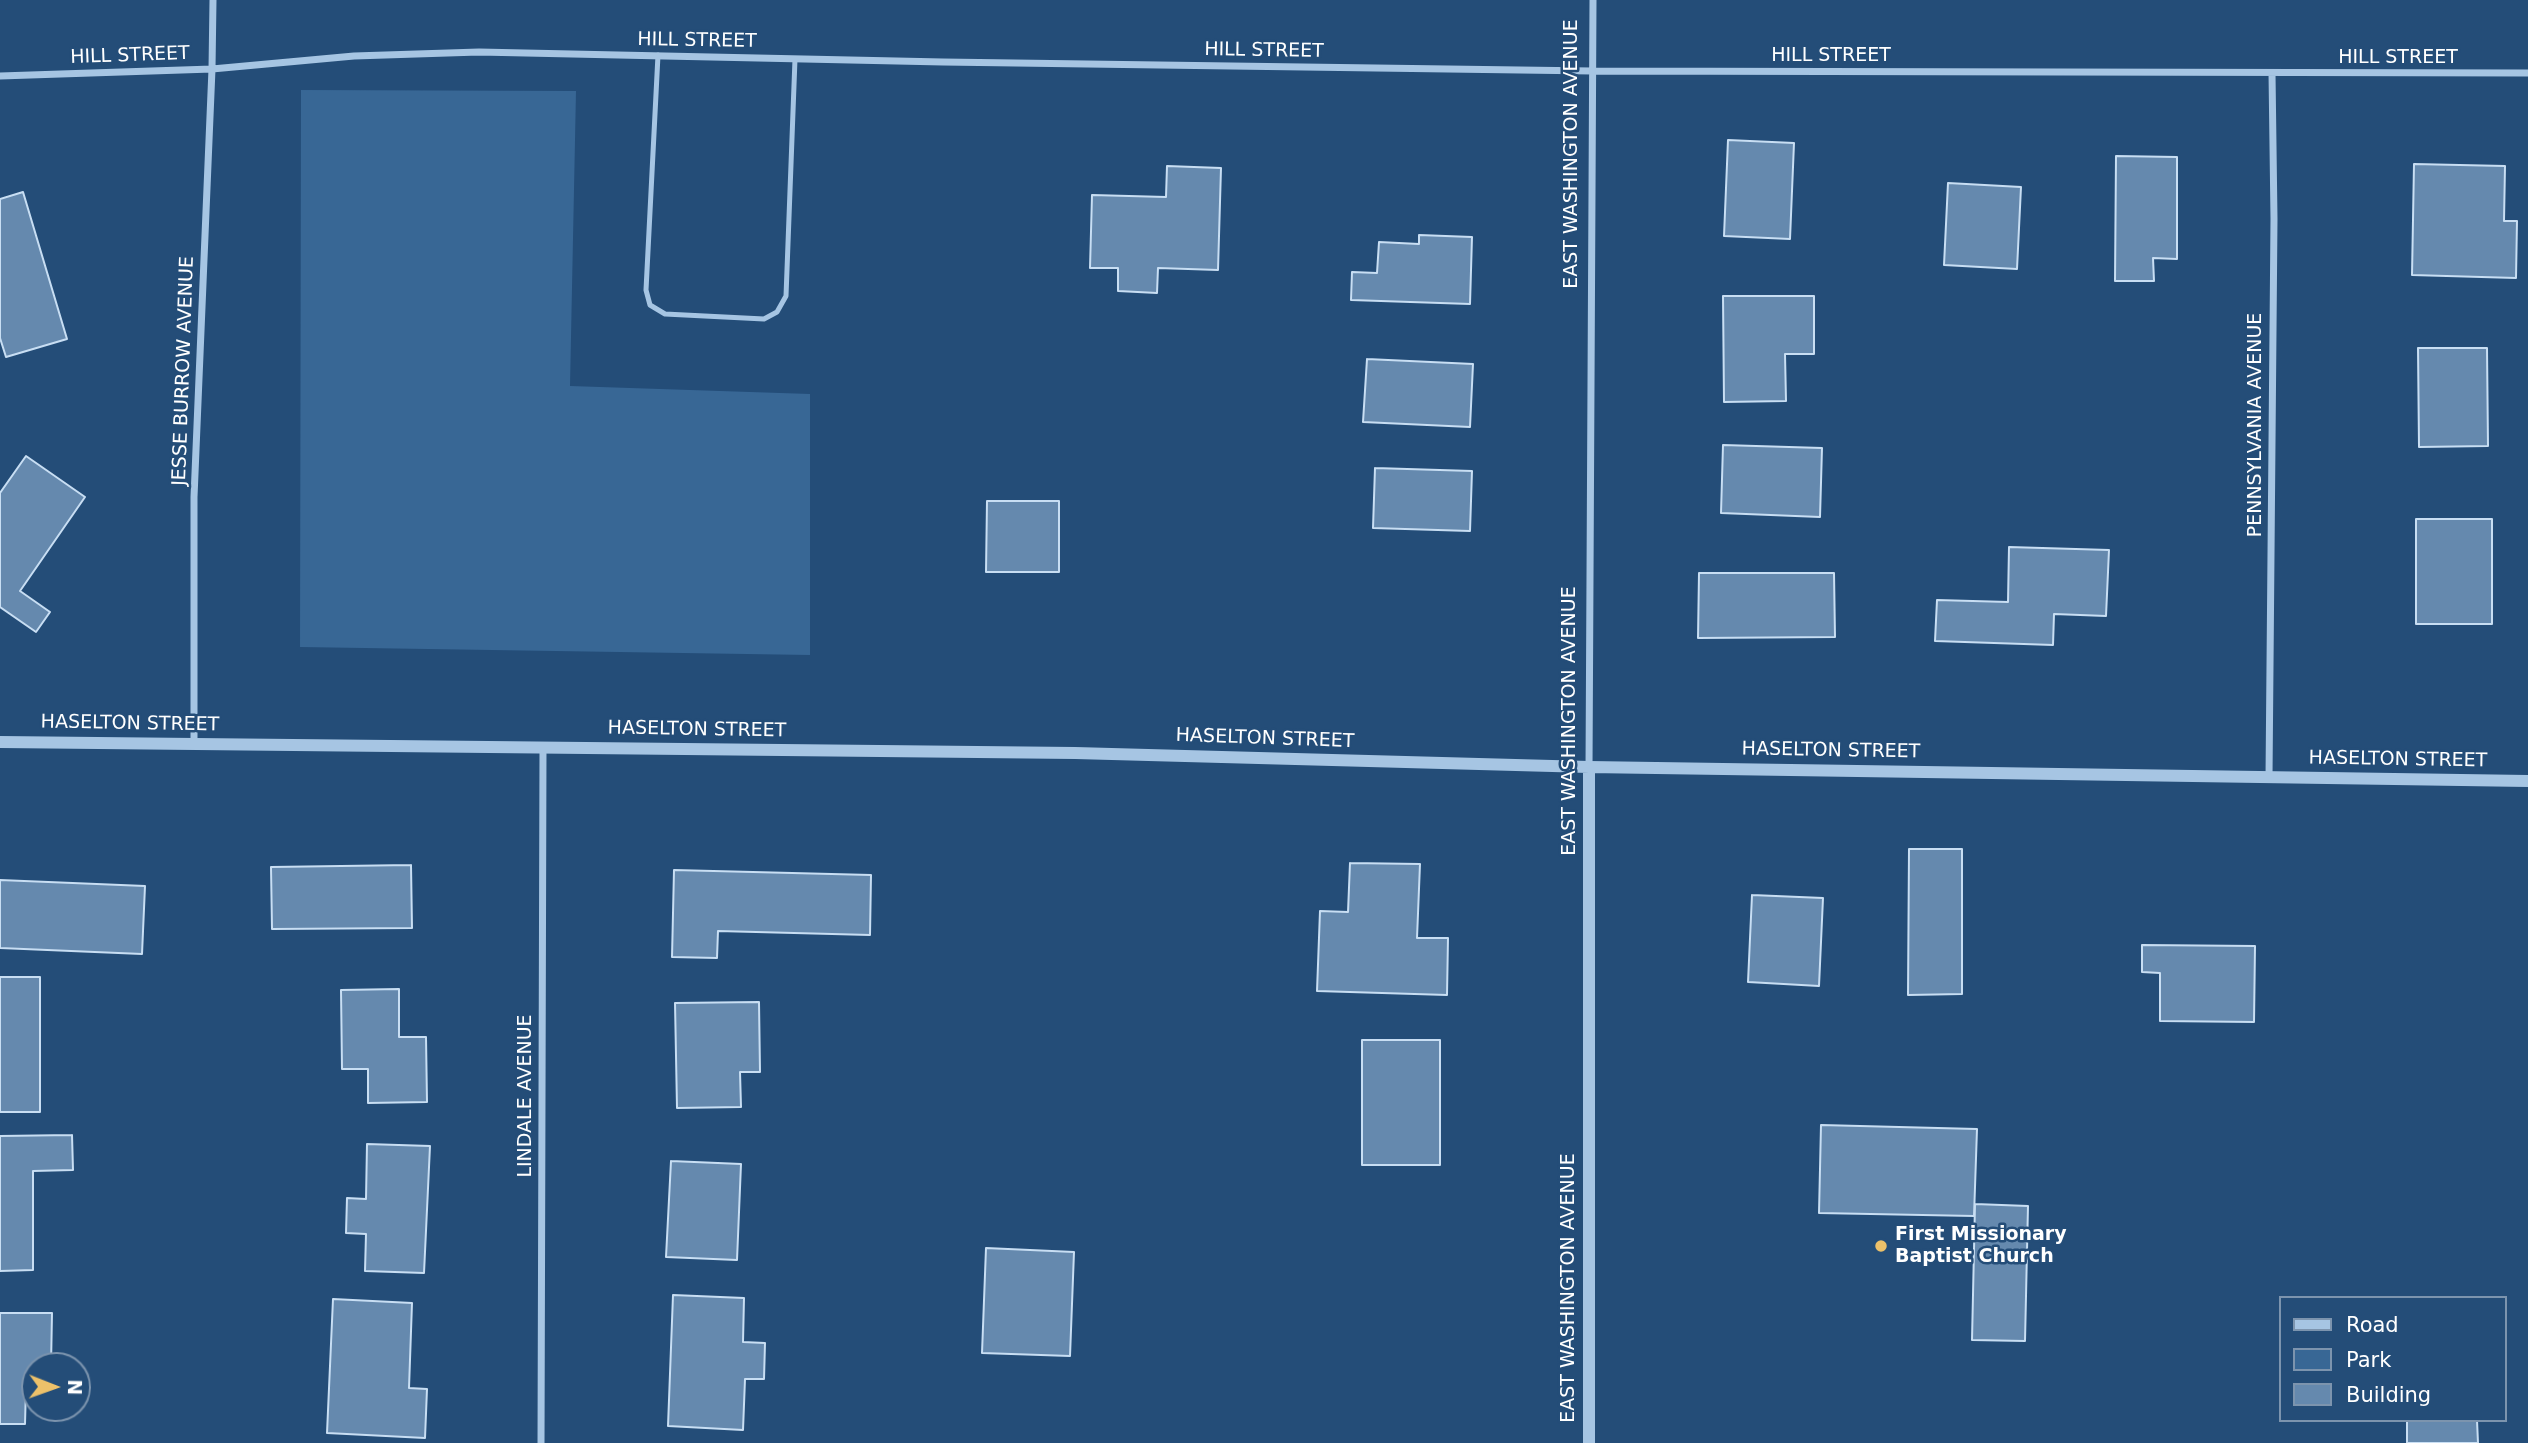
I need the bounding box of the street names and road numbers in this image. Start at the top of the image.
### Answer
street label: EAST WASHINGTON AVENUE [1561,19,1583,289]
street label: HILL STREET [637,29,757,53]
street label: HILL STREET [1204,39,1324,63]
street label: HILL STREET [70,43,190,69]
street label: HILL STREET [1771,45,1891,67]
street label: HILL STREET [2338,47,2458,69]
street label: JESSE BURROW AVENUE [169,256,199,486]
street label: PENNSYLVANIA AVENUE [2245,313,2267,537]
street label: EAST WASHINGTON AVENUE [1559,586,1581,856]
street label: HASELTON STREET [41,711,219,737]
street label: HASELTON STREET [608,717,786,743]
street label: HASELTON STREET [1175,724,1355,754]
street label: HASELTON STREET [1742,738,1920,764]
street label: HASELTON STREET [2309,747,2487,773]
street label: LINDALE AVENUE [515,1014,537,1178]
street label: EAST WASHINGTON AVENUE [1558,1153,1580,1423]

